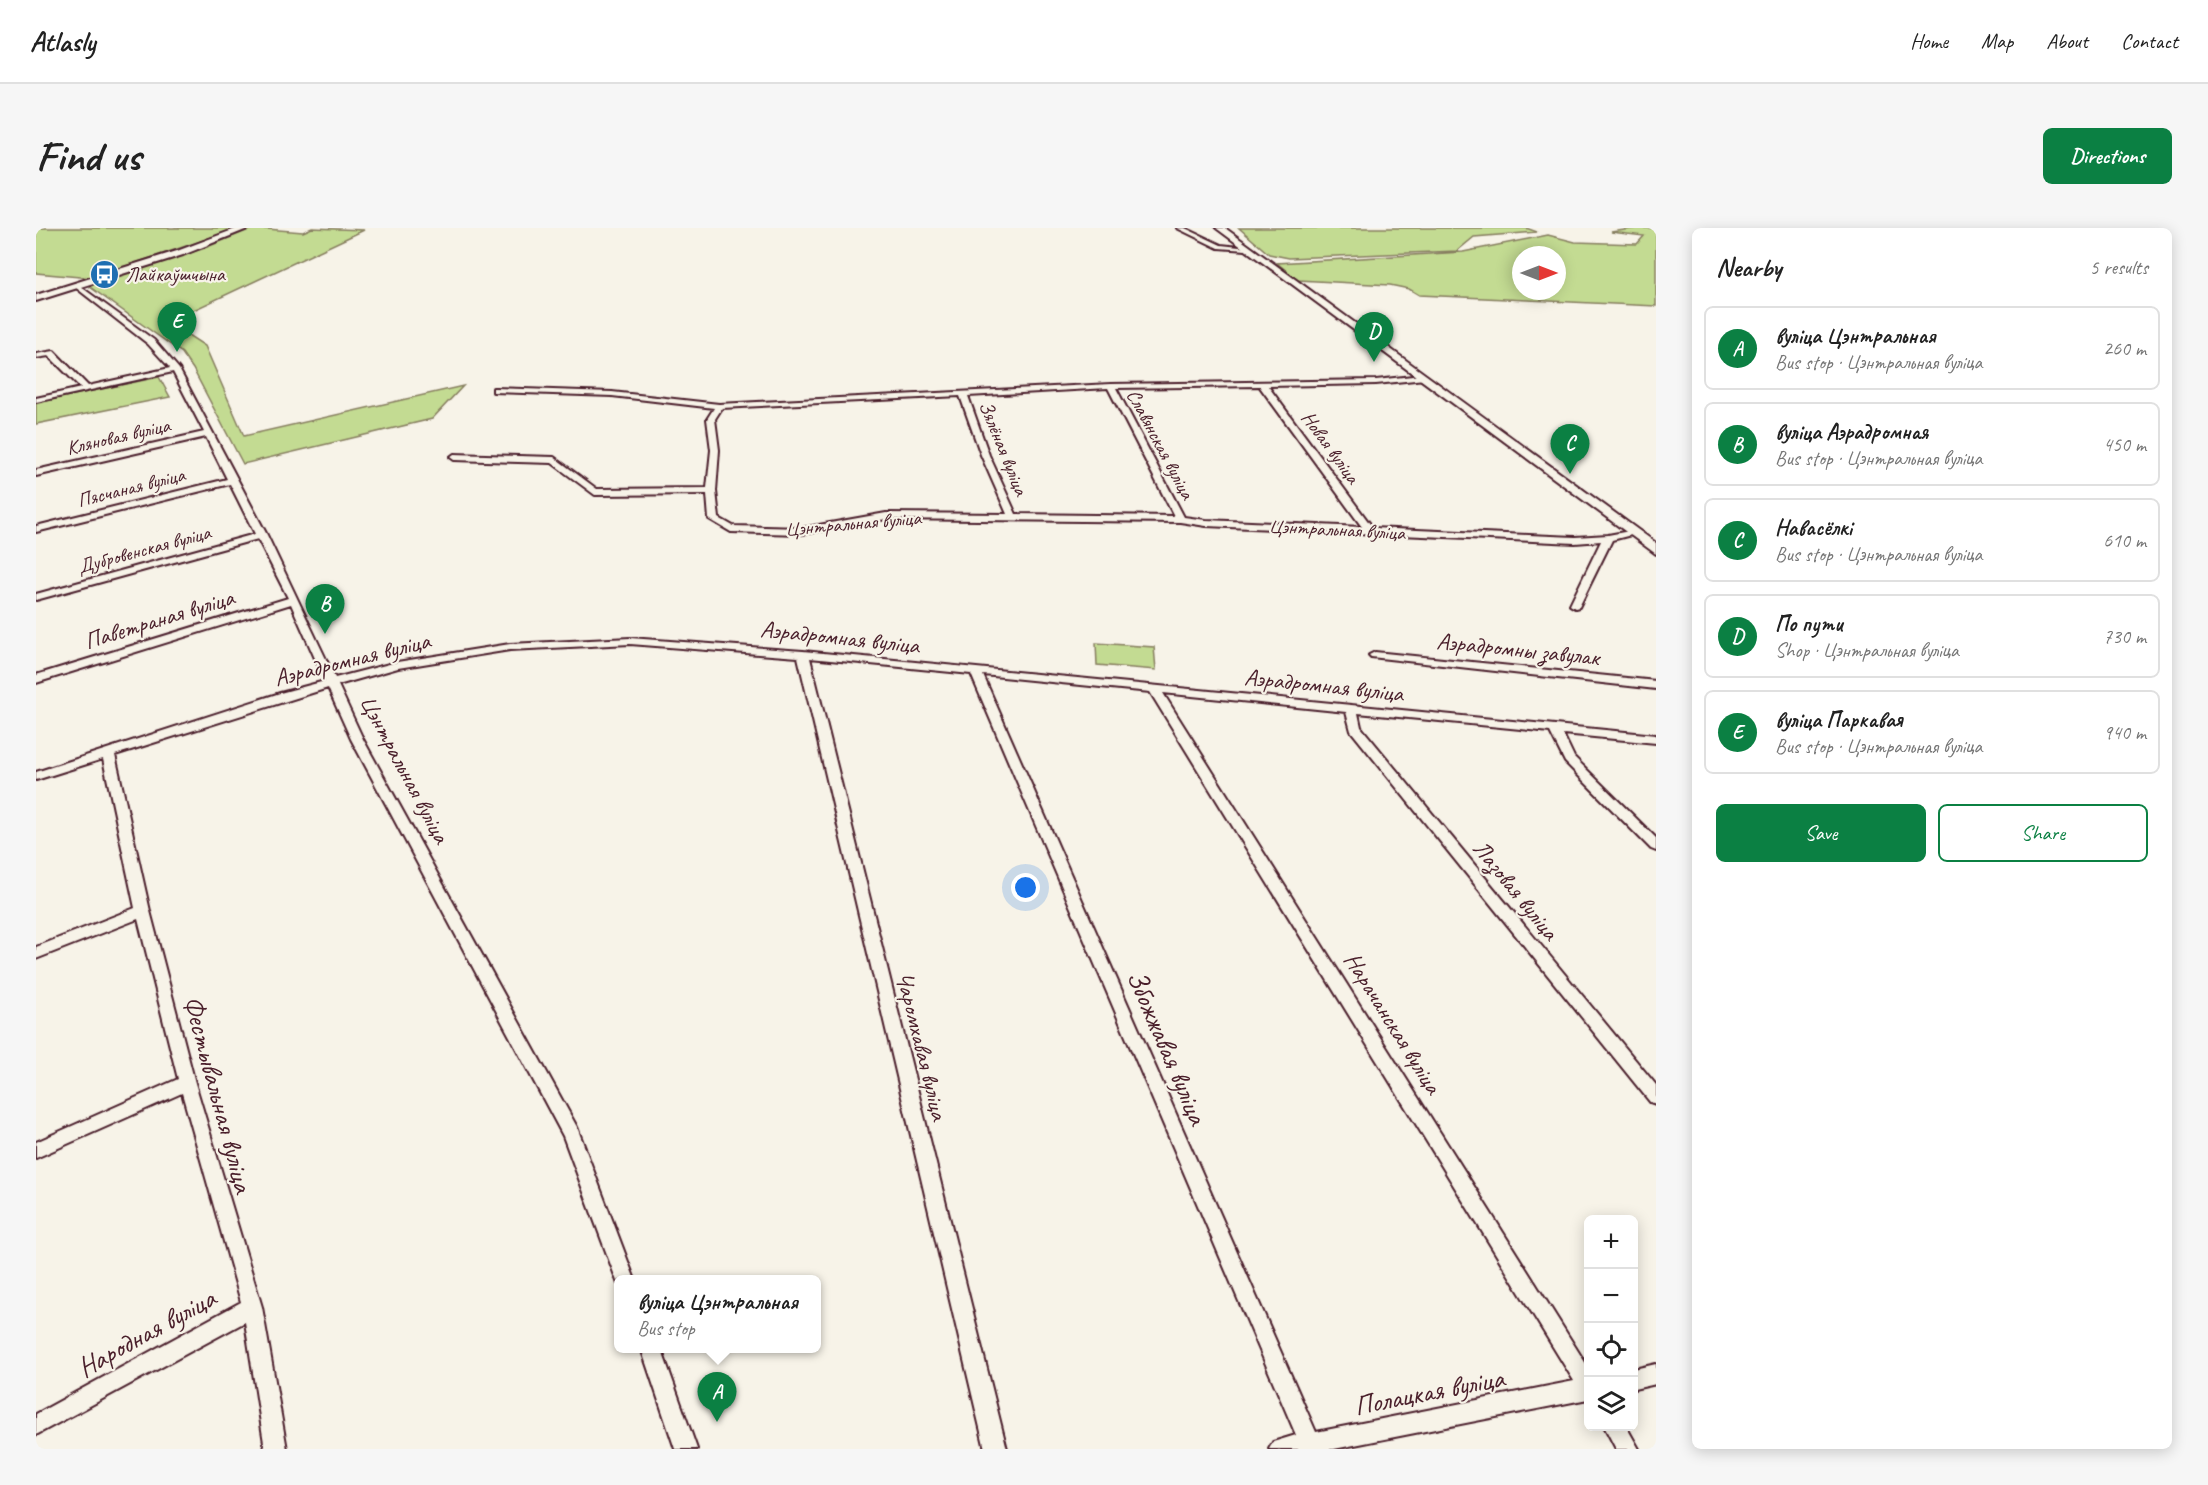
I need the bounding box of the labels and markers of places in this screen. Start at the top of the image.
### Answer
bus stop icon: Лайкаўшчына [89,258,121,290]
place label: Лайкаўшчына [126,262,226,287]
pin: E [158,302,196,352]
pin: D [1354,312,1394,362]
pin: C [1550,424,1589,474]
pin: B [306,584,344,634]
pin: A [698,1372,736,1422]

